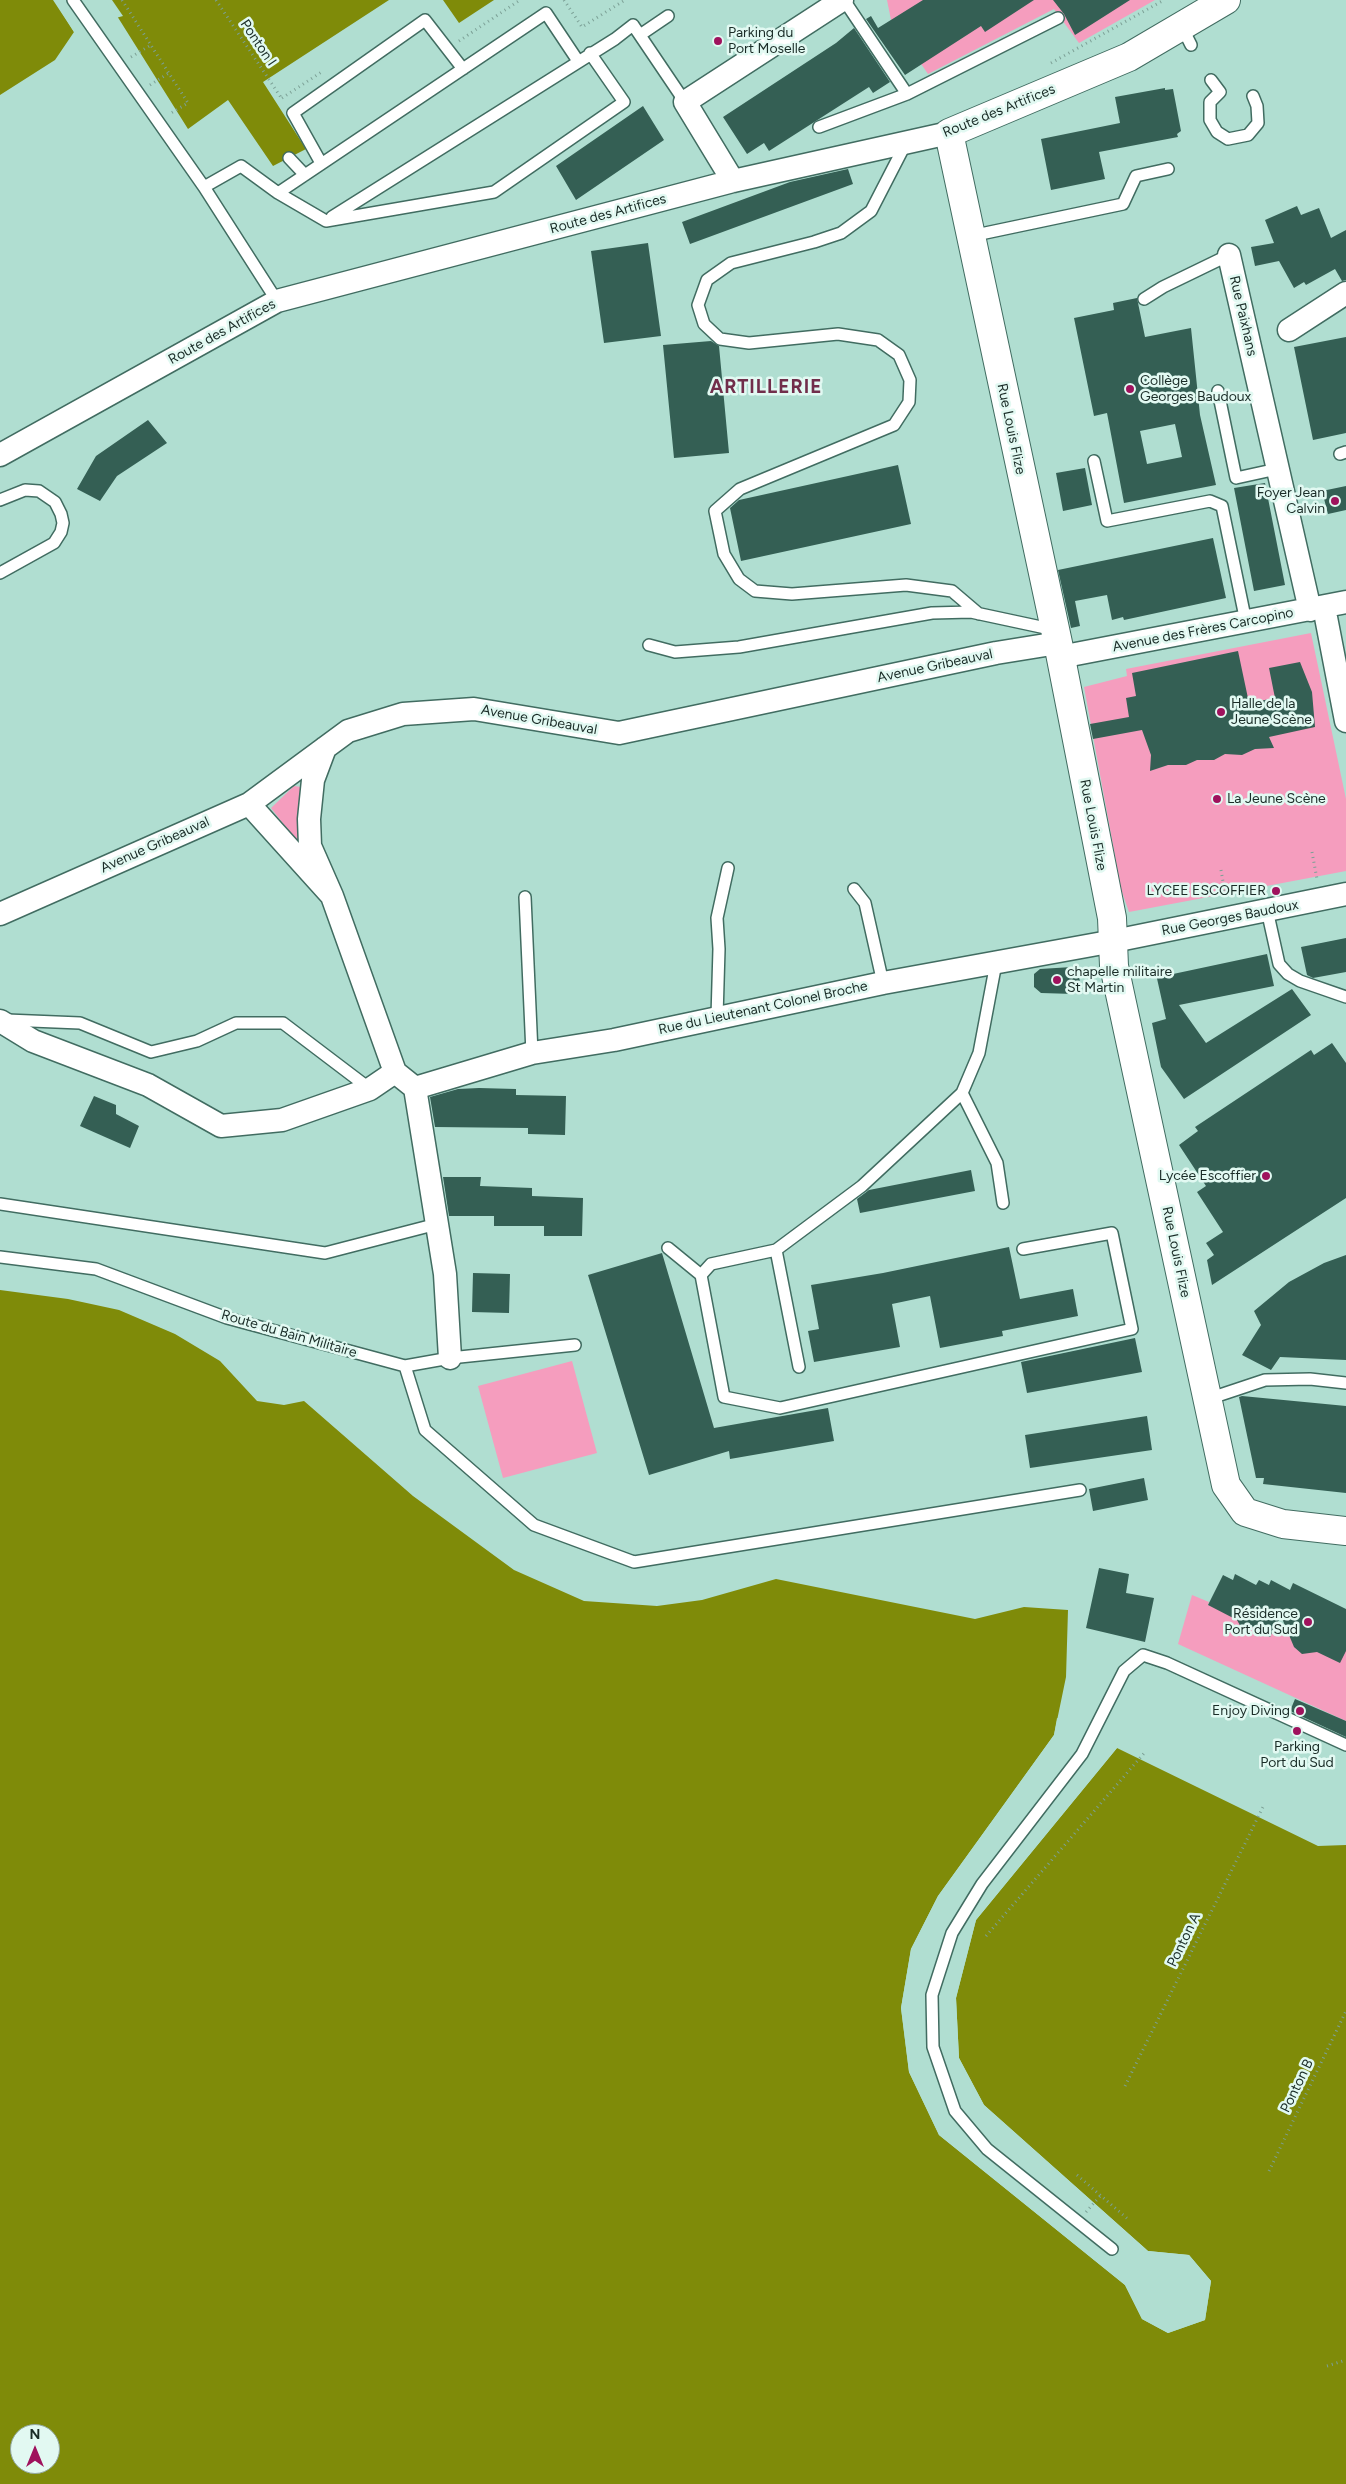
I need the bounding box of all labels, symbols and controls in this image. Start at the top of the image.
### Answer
street label: Ponton I [236,17,280,69]
place label: Parking du Port Moselle [728,25,806,58]
marker: Parking du Port Moselle [712,35,724,47]
street label: Route des Artifices [940,81,1058,141]
street label: Route des Artifices [548,190,668,238]
street label: Rue Paixhans [1226,274,1260,358]
street label: Route des Artifices [166,296,278,368]
place label: Collège Georges Baudoux [1140,373,1251,406]
district label: ARTILLERIE [708,376,824,398]
street label: Rue Louis Flize [993,382,1029,476]
marker: Collège Georges Baudoux [1124,383,1136,395]
place label: Foyer Jean Calvin [1257,485,1325,518]
marker: Foyer Jean Calvin [1329,495,1341,507]
street label: Avenue des Frères Carcopino [1111,604,1295,656]
street label: Avenue Gribeauval [876,646,994,686]
place label: Halle de la Jeune Scène [1231,696,1312,729]
street label: Avenue Gribeauval [480,702,598,738]
marker: Halle de la Jeune Scène [1215,706,1227,718]
street label: Rue Louis Flize [1076,778,1110,872]
place label: La Jeune Scène [1227,791,1326,807]
marker: La Jeune Scène [1211,793,1223,805]
street label: Avenue Gribeauval [98,813,212,877]
place label: LYCEE ESCOFFIER [1146,883,1266,899]
marker: LYCEE ESCOFFIER [1270,885,1282,897]
street label: Rue Georges Baudoux [1160,896,1300,940]
place label: chapelle militaire St Martin [1067,964,1172,996]
marker: chapelle militaire St Martin [1051,974,1063,986]
street label: Rue du Lieutenant Colonel Broche [657,978,869,1038]
place label: Lycée Escoffier [1159,1168,1256,1184]
marker: Lycée Escoffier [1260,1170,1272,1182]
street label: Rue Louis Flize [1158,1205,1194,1299]
street label: Route du Bain Militaire [219,1307,359,1361]
place label: Résidence Port du Sud [1224,1606,1298,1638]
marker: Résidence Port du Sud [1302,1616,1314,1628]
place label: Enjoy Diving [1212,1703,1290,1719]
marker: Enjoy Diving [1294,1705,1306,1717]
marker: Parking Port du Sud [1291,1725,1303,1737]
place label: Parking Port du Sud [1260,1739,1334,1771]
street label: Ponton A [1164,1910,1204,1970]
street label: Ponton B [1277,2057,1317,2115]
north arrow [10,2424,60,2474]
text: N [30,2426,40,2443]

